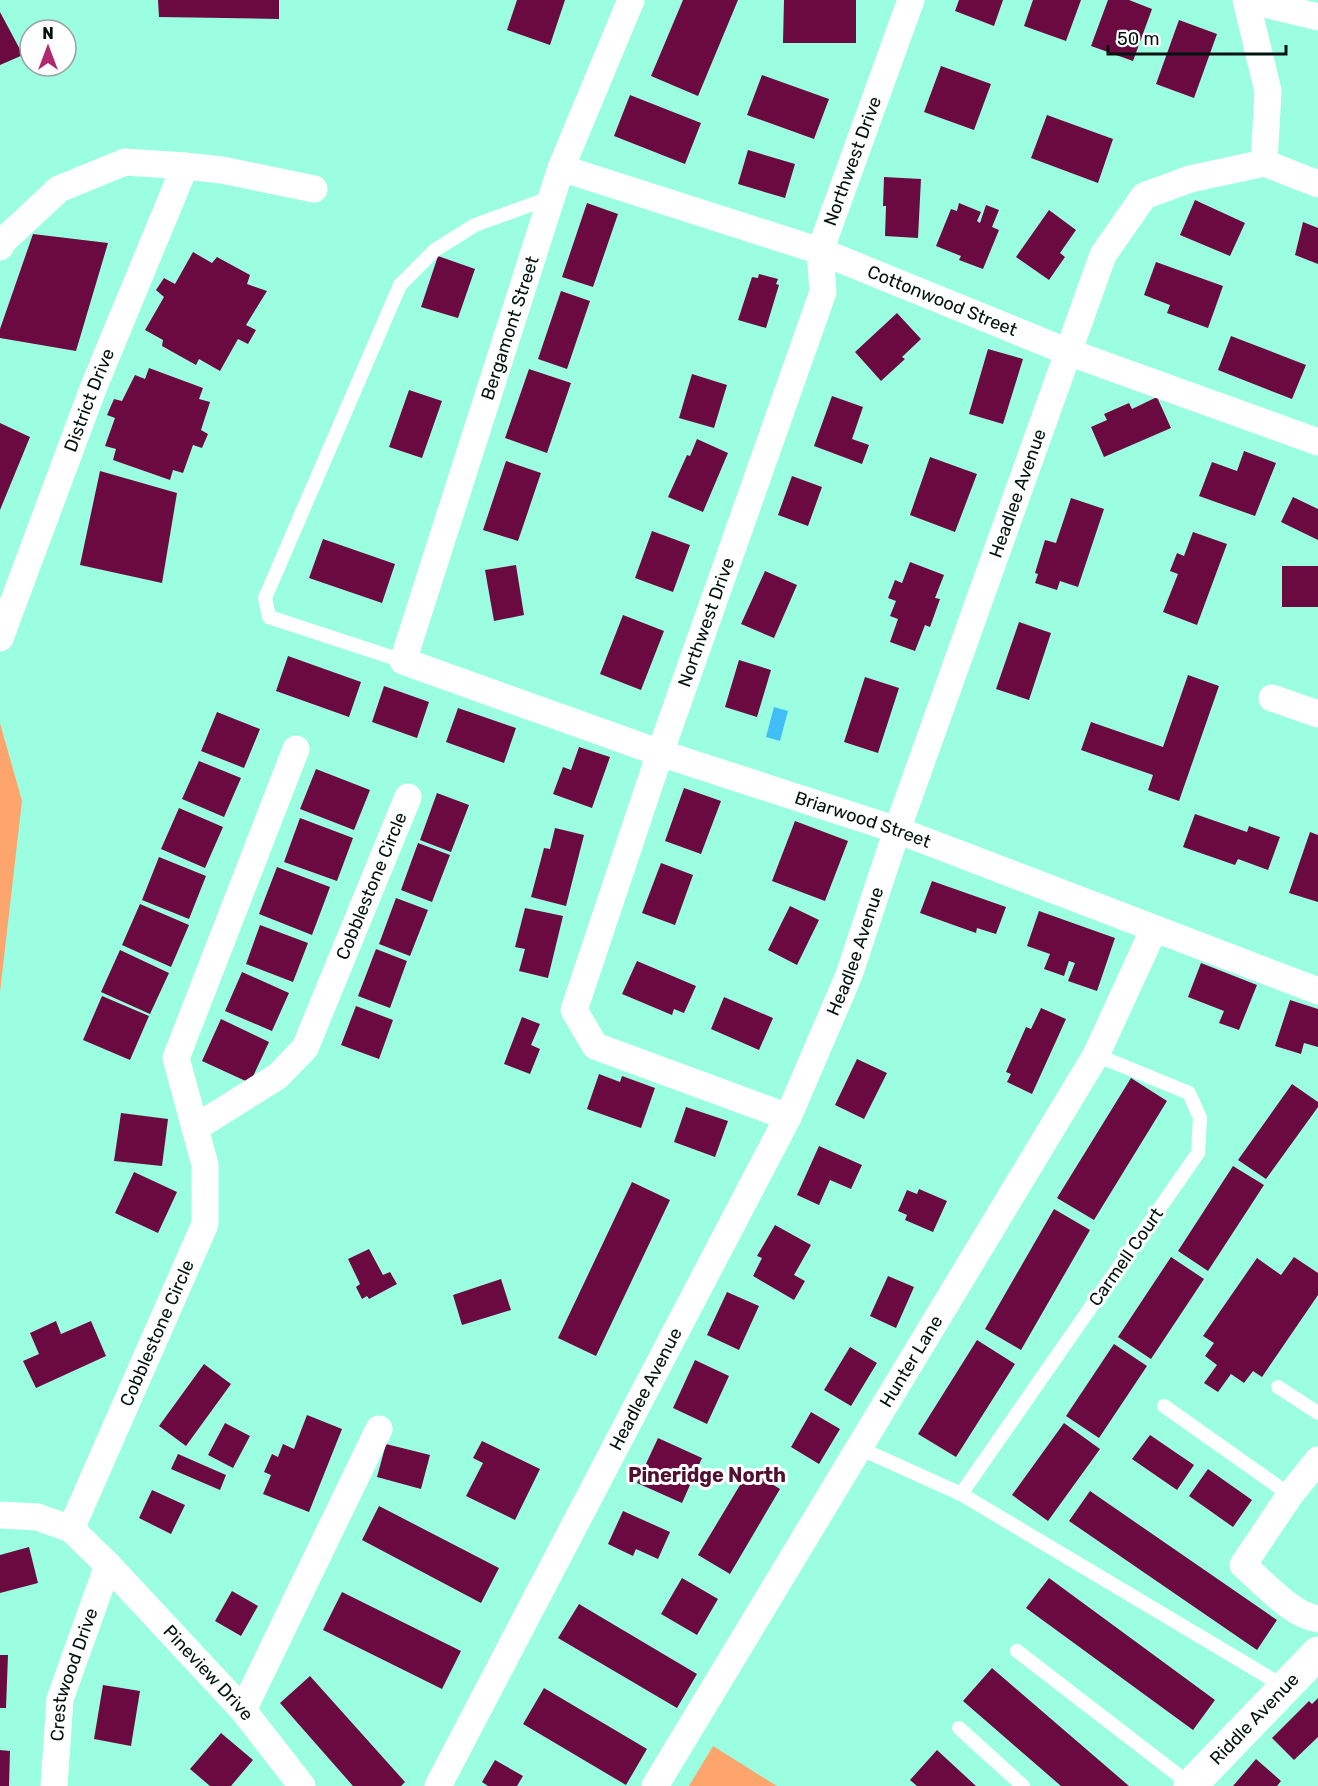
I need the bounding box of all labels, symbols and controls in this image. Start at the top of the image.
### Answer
north arrow [18,18,78,78]
scale bar [1108,18,1286,56]
text: N [42,24,54,43]
text: 50 m [1117,28,1160,50]
street label: Northwest Drive [819,94,886,229]
street label: Bergamont Street [476,253,544,403]
street label: Cottonwood Street [864,261,1020,341]
street label: District Drive [59,345,119,455]
street label: Headlee Avenue [984,426,1051,561]
street label: Northwest Drive [673,555,739,690]
street label: Briarwood Street [792,786,934,853]
street label: Cobblestone Circle [331,809,412,963]
street label: Headlee Avenue [822,884,888,1019]
street label: Carmell Court [1084,1204,1168,1310]
street label: Cobblestone Circle [115,1256,199,1410]
street label: Hunter Lane [875,1311,947,1411]
street label: Headlee Avenue [605,1324,687,1454]
district label: Pineridge North [628,1463,786,1487]
street label: Crestwood Drive [46,1605,103,1742]
street label: Pineview Drive [159,1620,258,1725]
street label: Riddle Avenue [1205,1668,1304,1770]

